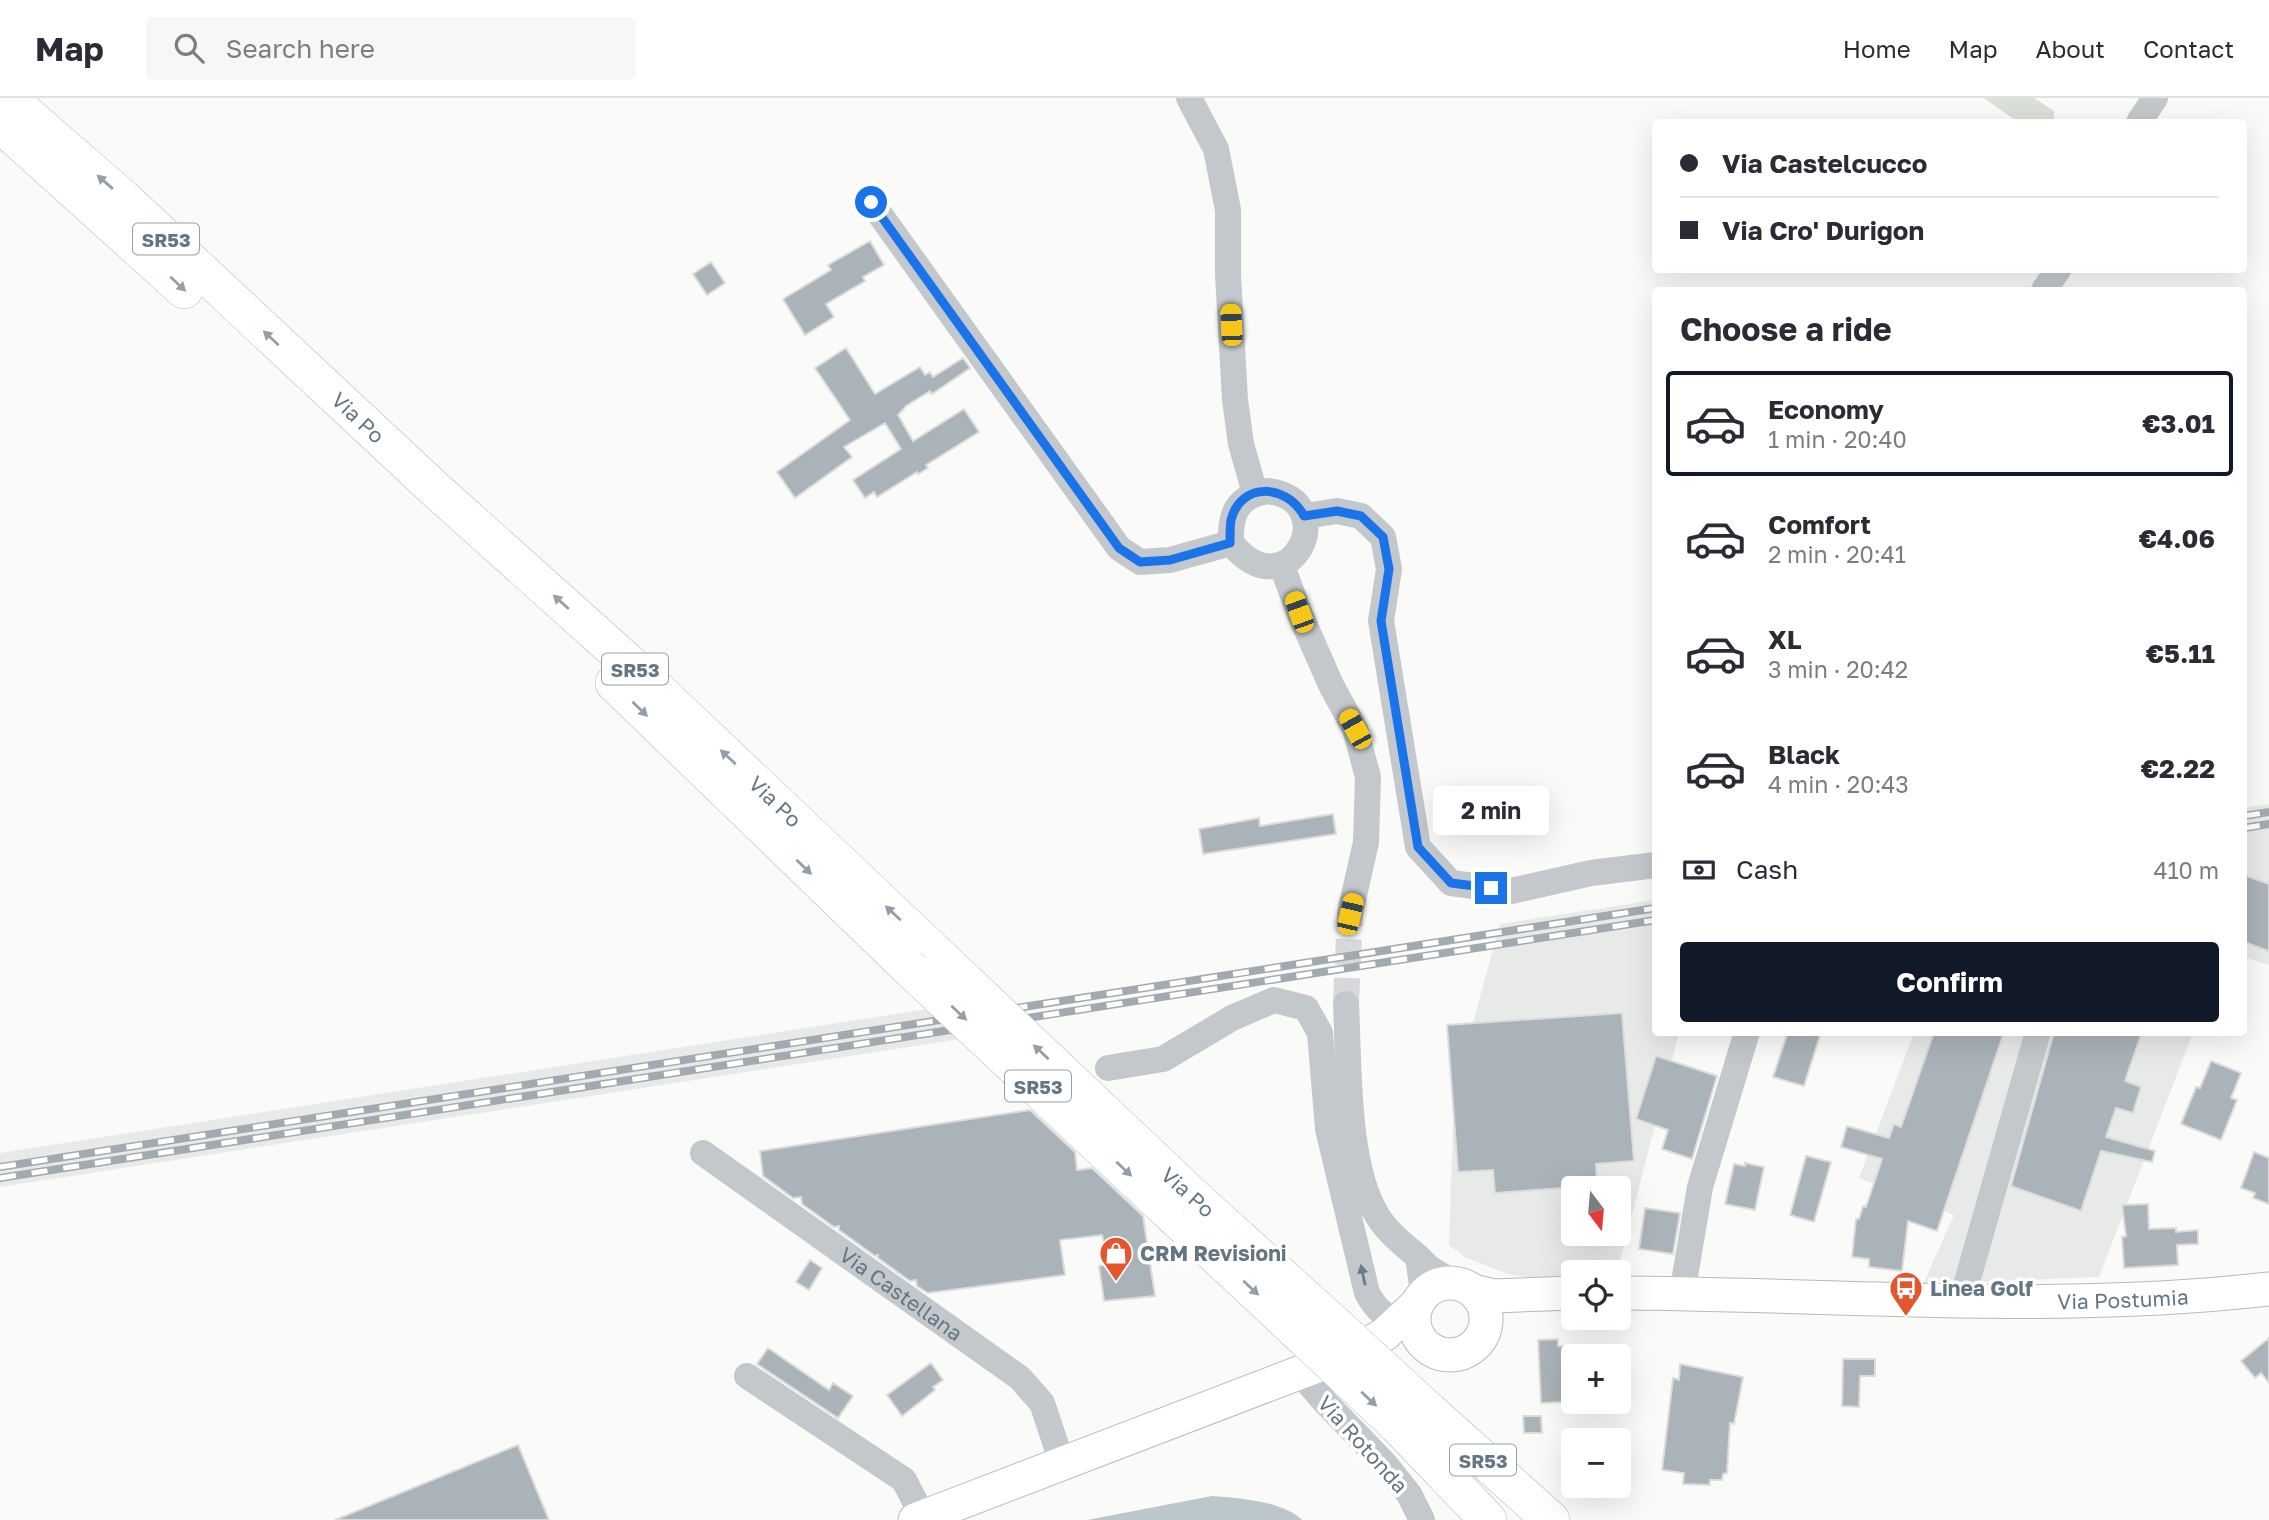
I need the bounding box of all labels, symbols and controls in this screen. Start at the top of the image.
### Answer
search box [146,17,636,80]
text: Map [35,29,104,68]
icon: search [170,29,208,67]
text: Search here [226,33,375,64]
text: Home [1843,34,1911,63]
text: Map [1949,34,1998,63]
text: About [2036,34,2105,63]
text: Contact [2143,34,2234,63]
text: Via Castelcucco [1722,148,1927,179]
one-way arrow [96,174,114,190]
route start [855,186,887,218]
text: Via Cro' Durigon [1722,215,1924,246]
road number: SR53 [133,223,199,254]
one-way arrow [169,276,186,292]
car [1220,303,1243,347]
text: Choose a ride [1680,310,1892,348]
one-way arrow [263,330,280,346]
street label: Via Po [326,386,390,448]
icon: car [1684,392,1747,455]
text: Economy [1768,394,1884,425]
text: €3.01 [2142,408,2215,439]
text: 1 min · 20:40 [1768,425,1907,453]
icon: car [1684,507,1747,570]
text: Comfort [1768,509,1871,540]
text: €4.06 [2139,523,2215,554]
text: 2 min · 20:41 [1768,540,1906,568]
car [1282,589,1317,635]
one-way arrow [552,594,570,610]
icon: car [1684,622,1747,685]
text: XL [1768,624,1802,655]
text: €5.11 [2146,638,2215,669]
road number: SR53 [602,654,668,684]
text: 3 min · 20:42 [1768,655,1908,683]
one-way arrow [631,701,648,717]
car [1336,706,1375,752]
icon: car [1684,737,1747,800]
text: Black [1768,739,1840,770]
one-way arrow [720,749,737,765]
text: €2.22 [2141,753,2215,784]
street label: Via Po [743,770,807,832]
text: 4 min · 20:43 [1768,770,1909,798]
callout: 2 min [1433,786,1549,836]
text: 2 min [1461,796,1521,824]
icon: cash [1680,851,1718,889]
text: Cash [1736,854,1798,885]
text: 410 m [2153,856,2219,884]
one-way arrow [795,859,812,875]
route end [1475,872,1507,904]
car [1336,891,1365,937]
one-way arrow [885,906,902,922]
button: Confirm [1680,942,2219,1022]
one-way arrow [950,1004,967,1020]
one-way arrow [1033,1044,1050,1060]
road number: SR53 [1005,1070,1071,1102]
one-way arrow [1115,1161,1132,1177]
street label: Via Po [1156,1161,1220,1223]
north arrow [1561,1176,1631,1246]
map controls [1561,1176,1631,1498]
shop icon: CRM Revisioni [1097,1234,1135,1283]
place label: CRM Revisioni [1140,1240,1287,1266]
street label: Via Castellana [835,1241,968,1346]
button: locate [1561,1260,1631,1330]
one-way arrow [1358,1264,1369,1286]
bus stop icon: Linea Golf [1887,1269,1925,1318]
place label: Linea Golf [1930,1275,2033,1301]
one-way arrow [1242,1280,1259,1296]
street label: Via Postumia [2057,1283,2189,1314]
button: + [1561,1344,1631,1414]
street label: Via Rotonda [1312,1390,1414,1498]
one-way arrow [1360,1391,1378,1407]
button: − [1561,1428,1631,1498]
road number: SR53 [1450,1444,1516,1476]

